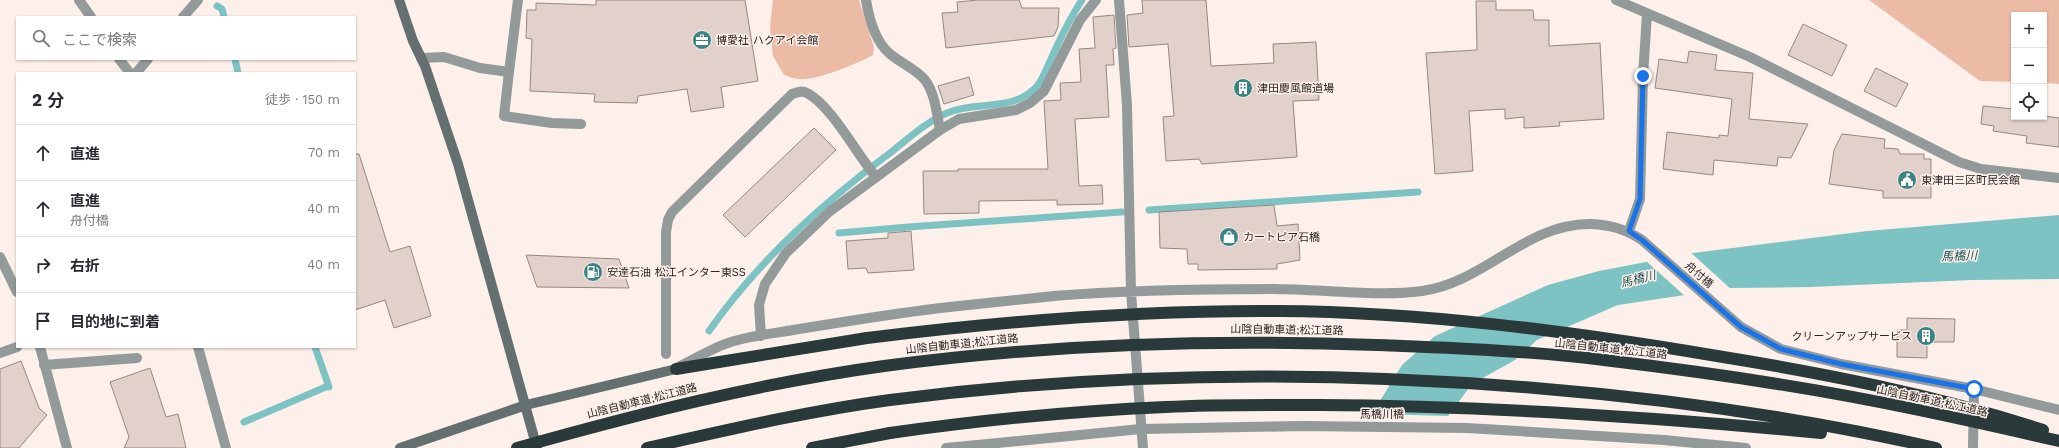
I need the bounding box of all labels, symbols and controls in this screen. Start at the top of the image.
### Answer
map controls [2011,12,2047,120]
button: + [2011,12,2047,48]
search box [16,16,356,60]
icon: search [30,27,52,49]
office icon: 博愛社 ハクアイ会館 [691,29,713,51]
text: ここで検索 [62,31,137,49]
place label: 博愛社 ハクアイ会館 [716,34,818,47]
button: − [2011,48,2047,84]
route end [1634,67,1652,85]
building icon: 津田慶風館道場 [1232,77,1254,99]
place label: 津田慶風館道場 [1257,82,1334,95]
button: locate [2011,84,2047,120]
text: 2 分 [32,90,64,110]
text: 徒歩 · 150 m [265,92,340,107]
icon: ahead [32,142,54,164]
text: 直進 [70,145,100,163]
text: 70 m [308,145,340,160]
public building icon: 東津田三区町民会館 [1896,169,1918,191]
place label: 東津田三区町民会館 [1921,174,2020,187]
text: 直進 [70,192,100,210]
icon: ahead [32,198,54,220]
text: 40 m [307,201,340,216]
text: 舟付橋 [70,213,109,228]
shop icon: カートピア石橋 [1218,226,1240,248]
place label: カートピア石橋 [1243,231,1320,244]
water label: 馬橋川 [1941,248,1979,264]
icon: right [32,254,54,276]
text: 右折 [70,257,100,275]
text: 40 m [307,257,340,272]
street label: 舟付橋 [1682,259,1716,291]
fuel station icon: 安達石油 松江インター東SS [582,261,604,283]
place label: 安達石油 松江インター東SS [607,266,746,279]
water label: 馬橋川 [1619,267,1659,290]
icon: arrive [32,310,54,332]
text: 目的地に到着 [70,313,160,331]
street label: 山陰自動車道;松江道路 [1230,323,1344,337]
building icon: クリーンアップサービス [1915,325,1937,347]
place label: クリーンアップサービス [1792,330,1912,343]
street label: 山陰自動車道;松江道路 [905,332,1019,356]
street label: 山陰自動車道;松江道路 [1554,337,1668,361]
route start [1965,380,1983,398]
street label: 山陰自動車道;松江道路 [585,381,699,421]
street label: 山陰自動車道;松江道路 [1875,383,1989,419]
street label: 馬橋川橋 [1360,408,1404,421]

